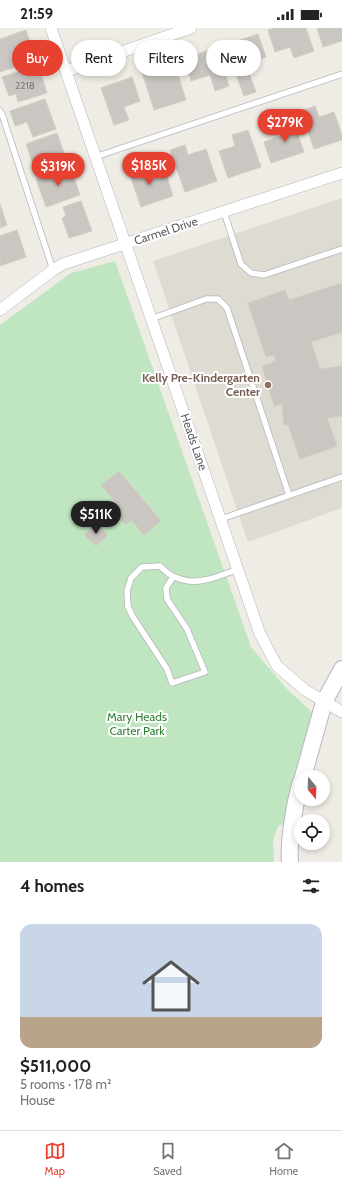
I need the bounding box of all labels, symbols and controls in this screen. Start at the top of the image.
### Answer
text: 21:59 [20,5,53,23]
chip: Buy [12,40,63,76]
chip: Rent [71,40,126,76]
chip: Filters [134,40,198,76]
chip: New [206,40,261,76]
house number: 2218 [15,79,35,92]
pin: $279K [257,109,313,143]
text: $279K [267,114,303,130]
pin: $185K [121,152,177,186]
pin: $319K [30,153,86,187]
text: $185K [131,157,167,173]
text: $319K [41,158,75,174]
street label: Carmel Drive [132,213,200,248]
place label: Kelly Pre-Kindergarten Center [142,370,260,399]
marker: Kelly Pre-Kindergarten Center [263,380,273,390]
street label: Heads Lane [178,411,211,472]
pin: $511K [68,501,124,535]
text: $511K [80,506,112,522]
park label: Mary Heads Carter Park [107,709,167,738]
north arrow [294,770,330,806]
map controls [294,770,330,850]
button: locate [294,814,330,850]
icon: filters [300,875,322,897]
text: 4 homes [20,876,84,896]
icon: home [135,950,207,1022]
text: $511,000 [20,1056,91,1076]
text: 5 rooms · 178 m² [20,1076,111,1092]
text: House [20,1092,55,1108]
tab: Map [44,1140,66,1178]
tab: Saved [153,1140,182,1178]
tab: Home [269,1140,298,1178]

